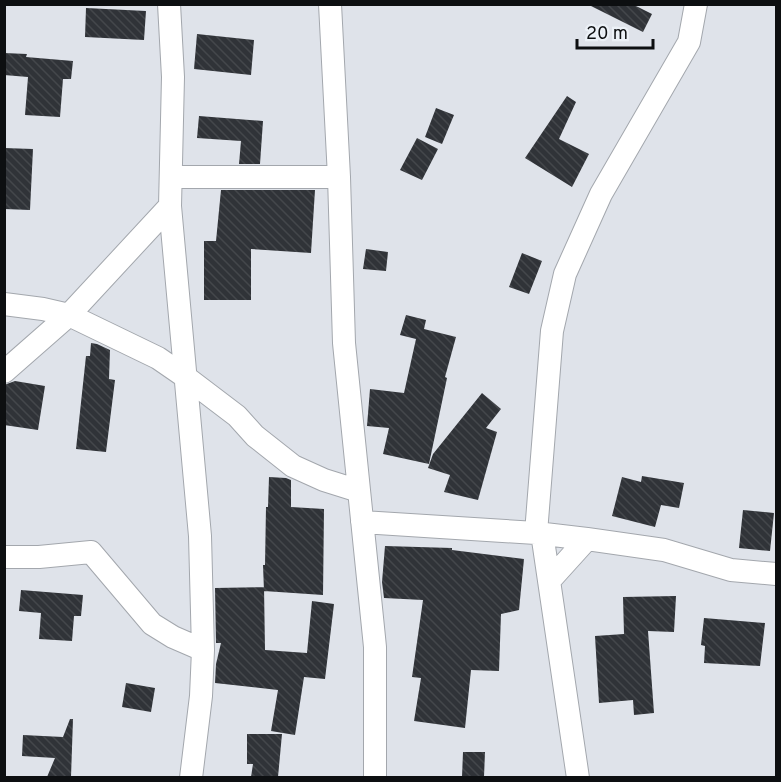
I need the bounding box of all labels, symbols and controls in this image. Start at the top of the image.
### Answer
scale bar [577,12,654,50]
text: 20 m [586,23,628,46]

